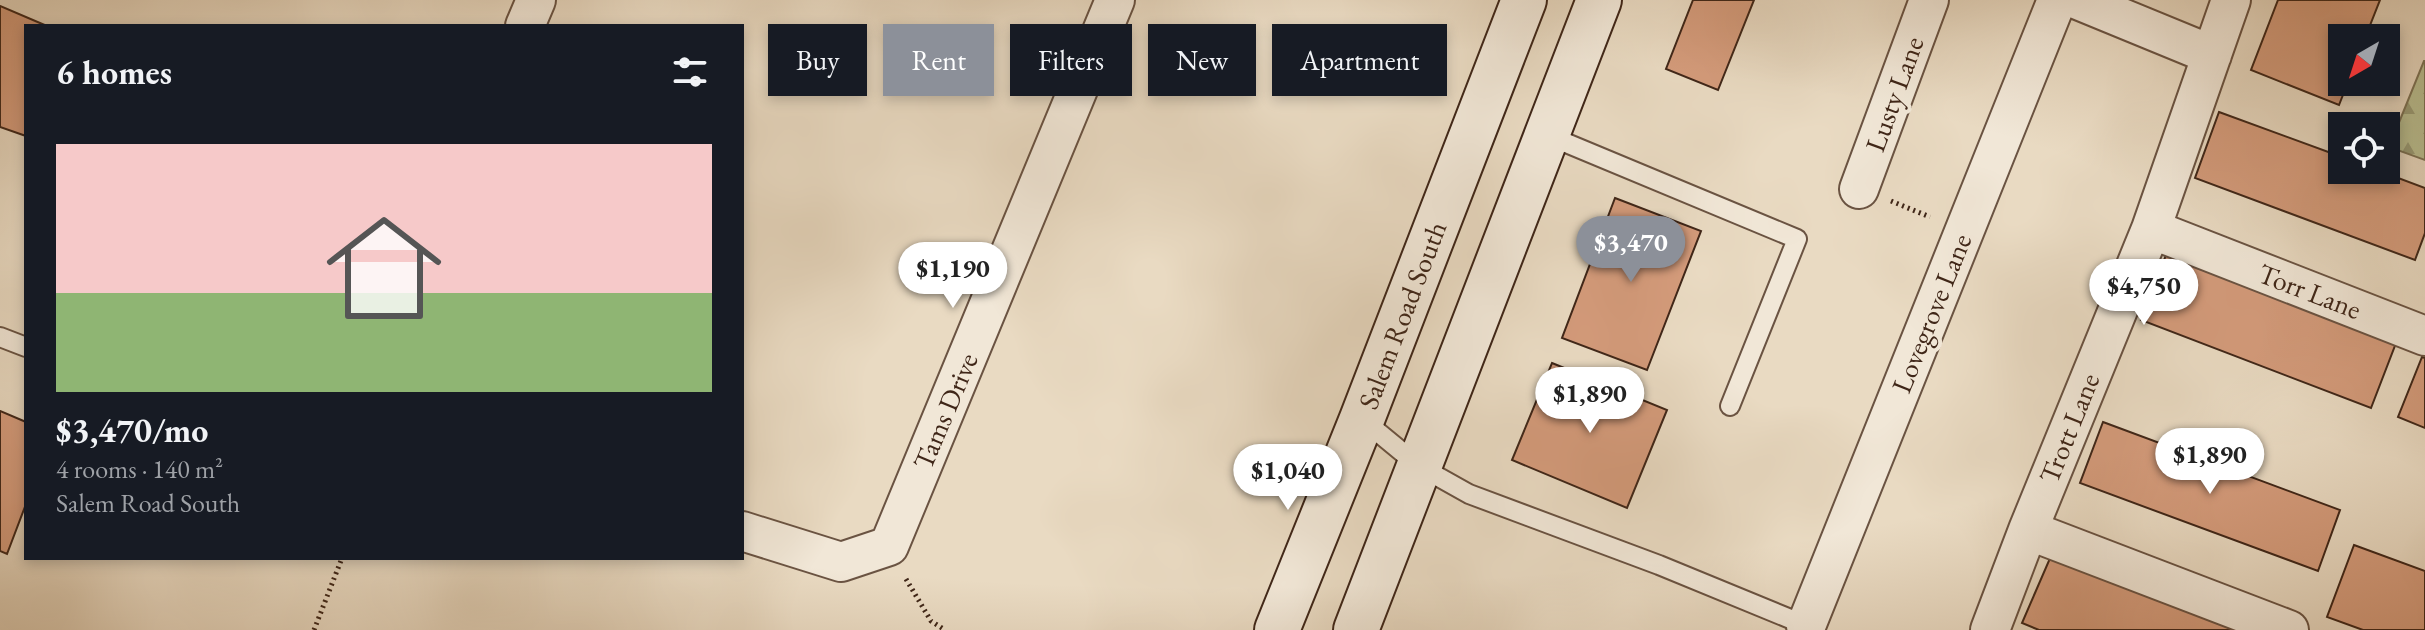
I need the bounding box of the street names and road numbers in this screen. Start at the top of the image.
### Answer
street label: Lusty Lane [1857,31,1931,157]
street label: Salem Road South [1350,216,1454,414]
street label: Lovegrove Lane [1883,228,1979,398]
street label: Torr Lane [2254,255,2367,327]
street label: Tams Drive [904,347,986,475]
street label: Trott Lane [2031,368,2107,488]

